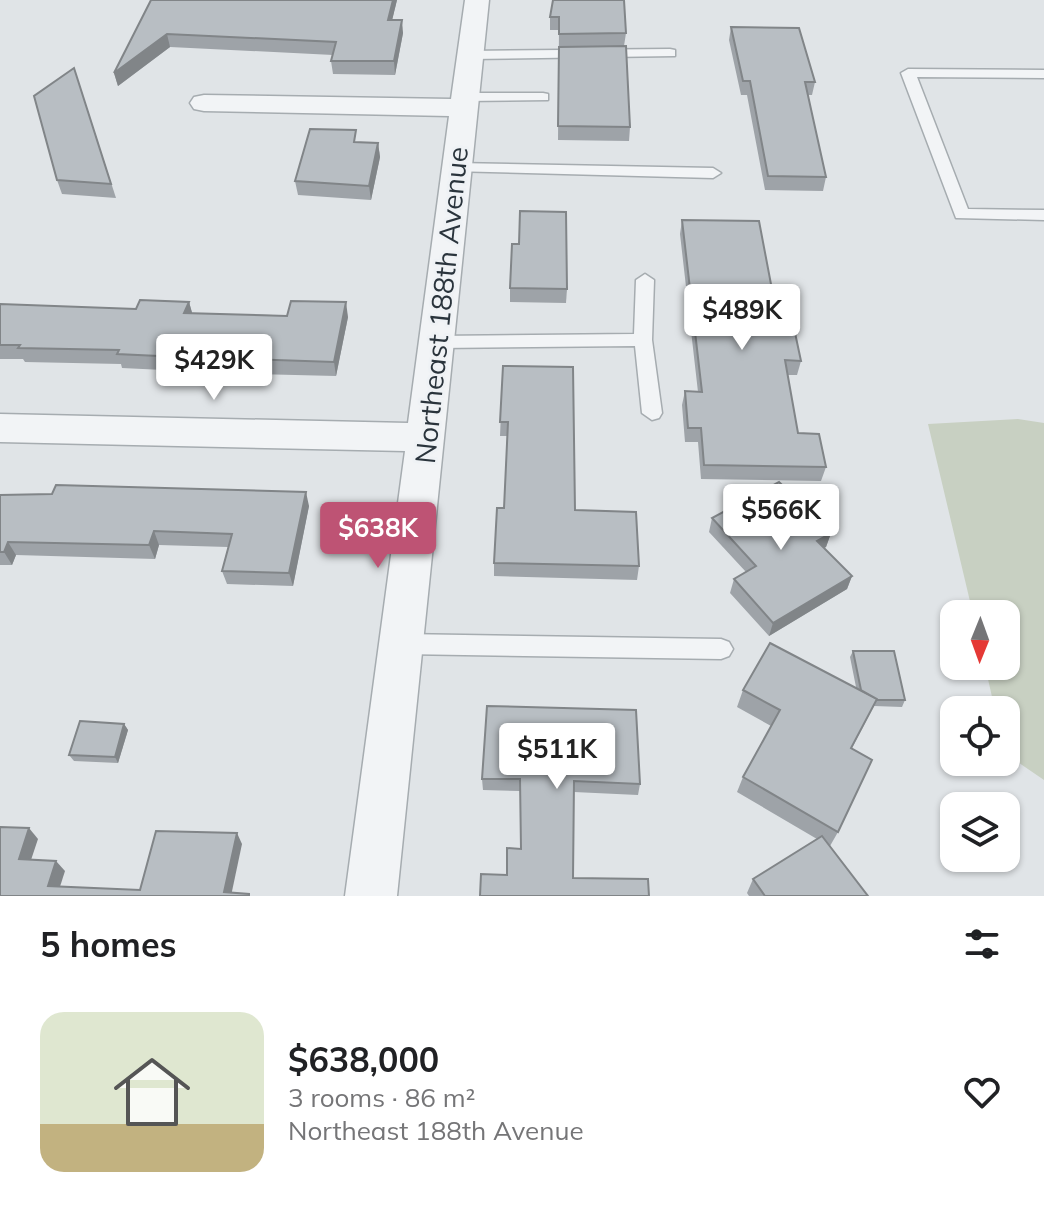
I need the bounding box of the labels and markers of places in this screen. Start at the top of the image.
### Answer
pin: $489K [686,284,798,352]
pin: $429K [158,334,270,402]
pin: $566K [725,484,837,552]
pin: $638K [322,502,434,570]
pin: $511K [501,723,613,791]

